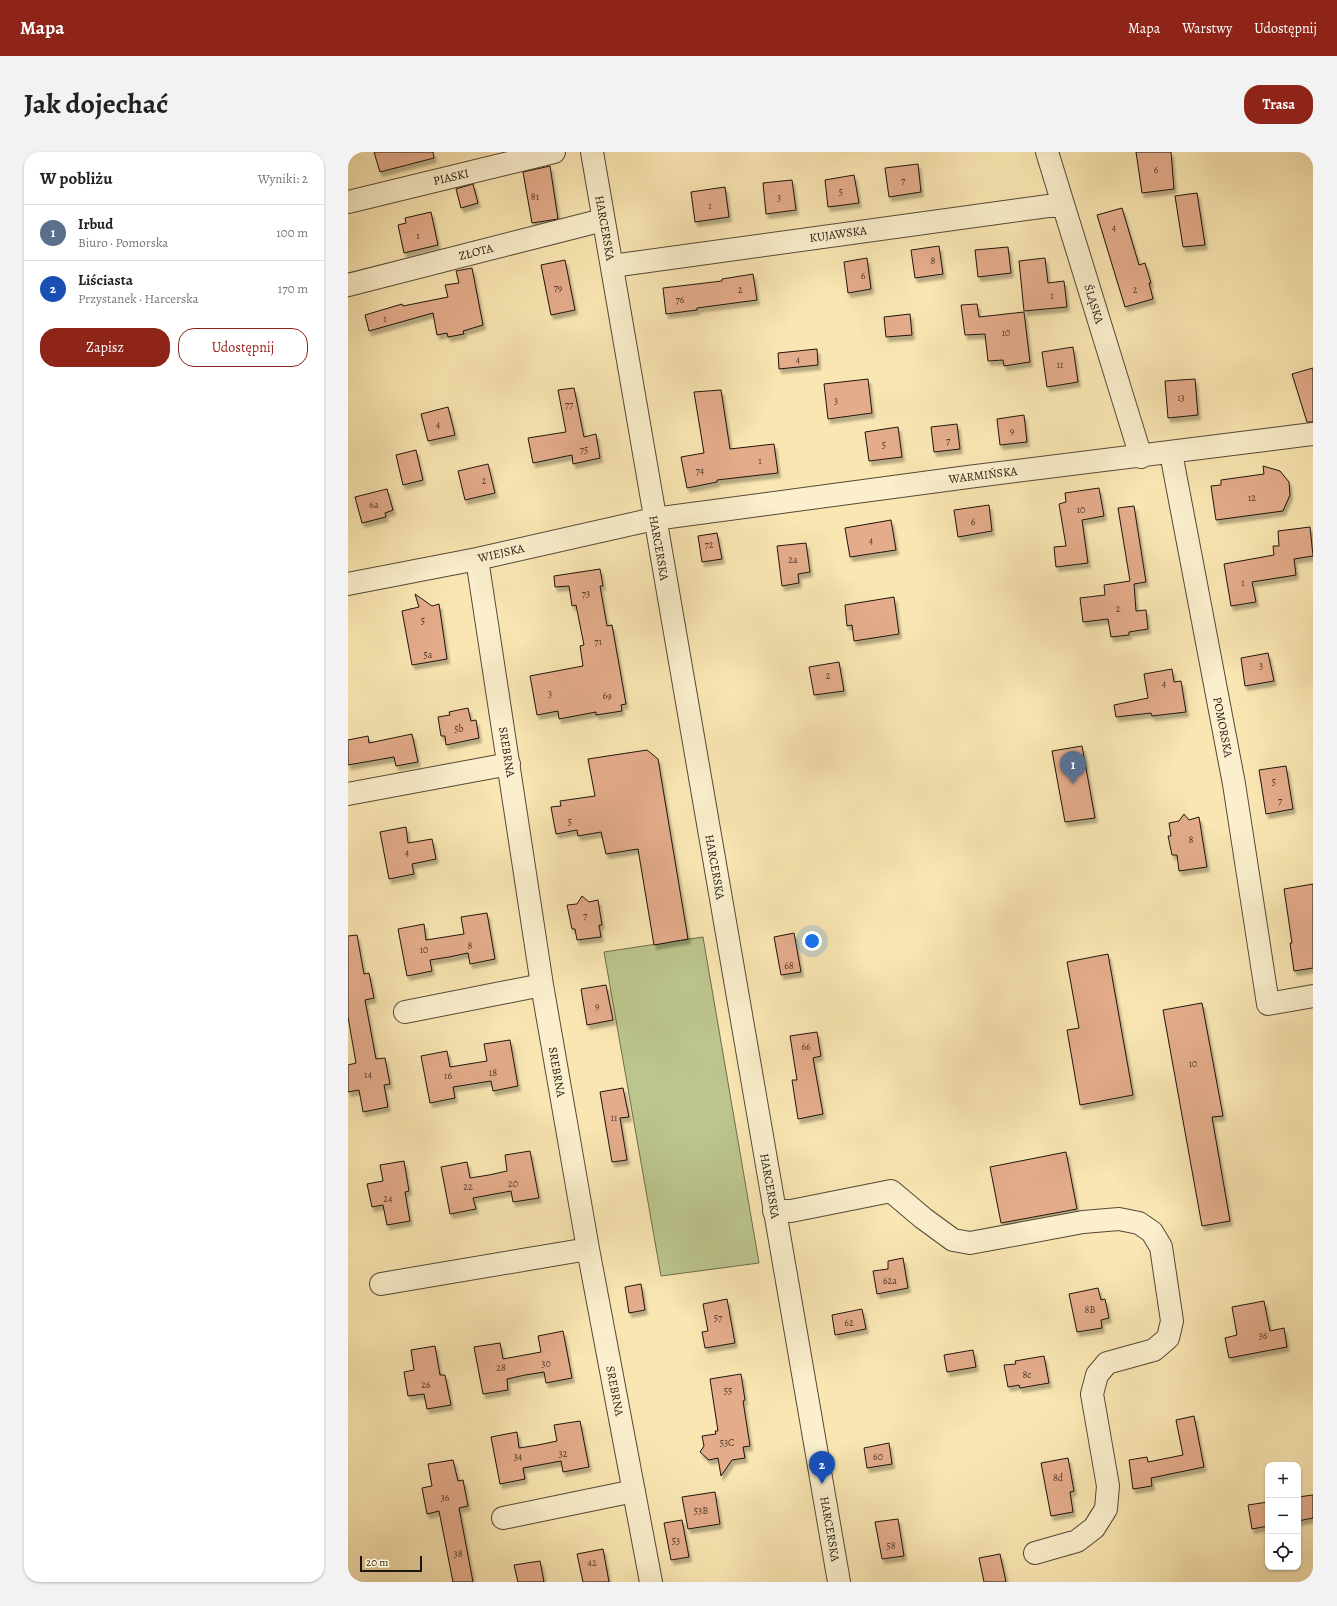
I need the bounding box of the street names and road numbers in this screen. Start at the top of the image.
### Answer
street label: PIASKI [432,165,470,189]
street label: HARCERSKA [591,194,619,263]
street label: KUJAWSKA [808,222,869,246]
street label: ZŁOTA [457,240,496,264]
street label: ŚLĄSKA [1080,282,1108,327]
street label: WARMIŃSKA [947,463,1019,487]
street label: HARCERSKA [645,514,673,583]
street label: WIEJSKA [475,540,527,566]
street label: POMORSKA [1209,695,1237,760]
street label: SREBRNA [495,726,519,779]
street label: HARCERSKA [701,833,729,902]
street label: SREBRNA [545,1046,569,1099]
street label: HARCERSKA [756,1152,784,1221]
street label: SREBRNA [602,1365,628,1418]
street label: HARCERSKA [816,1495,844,1564]

